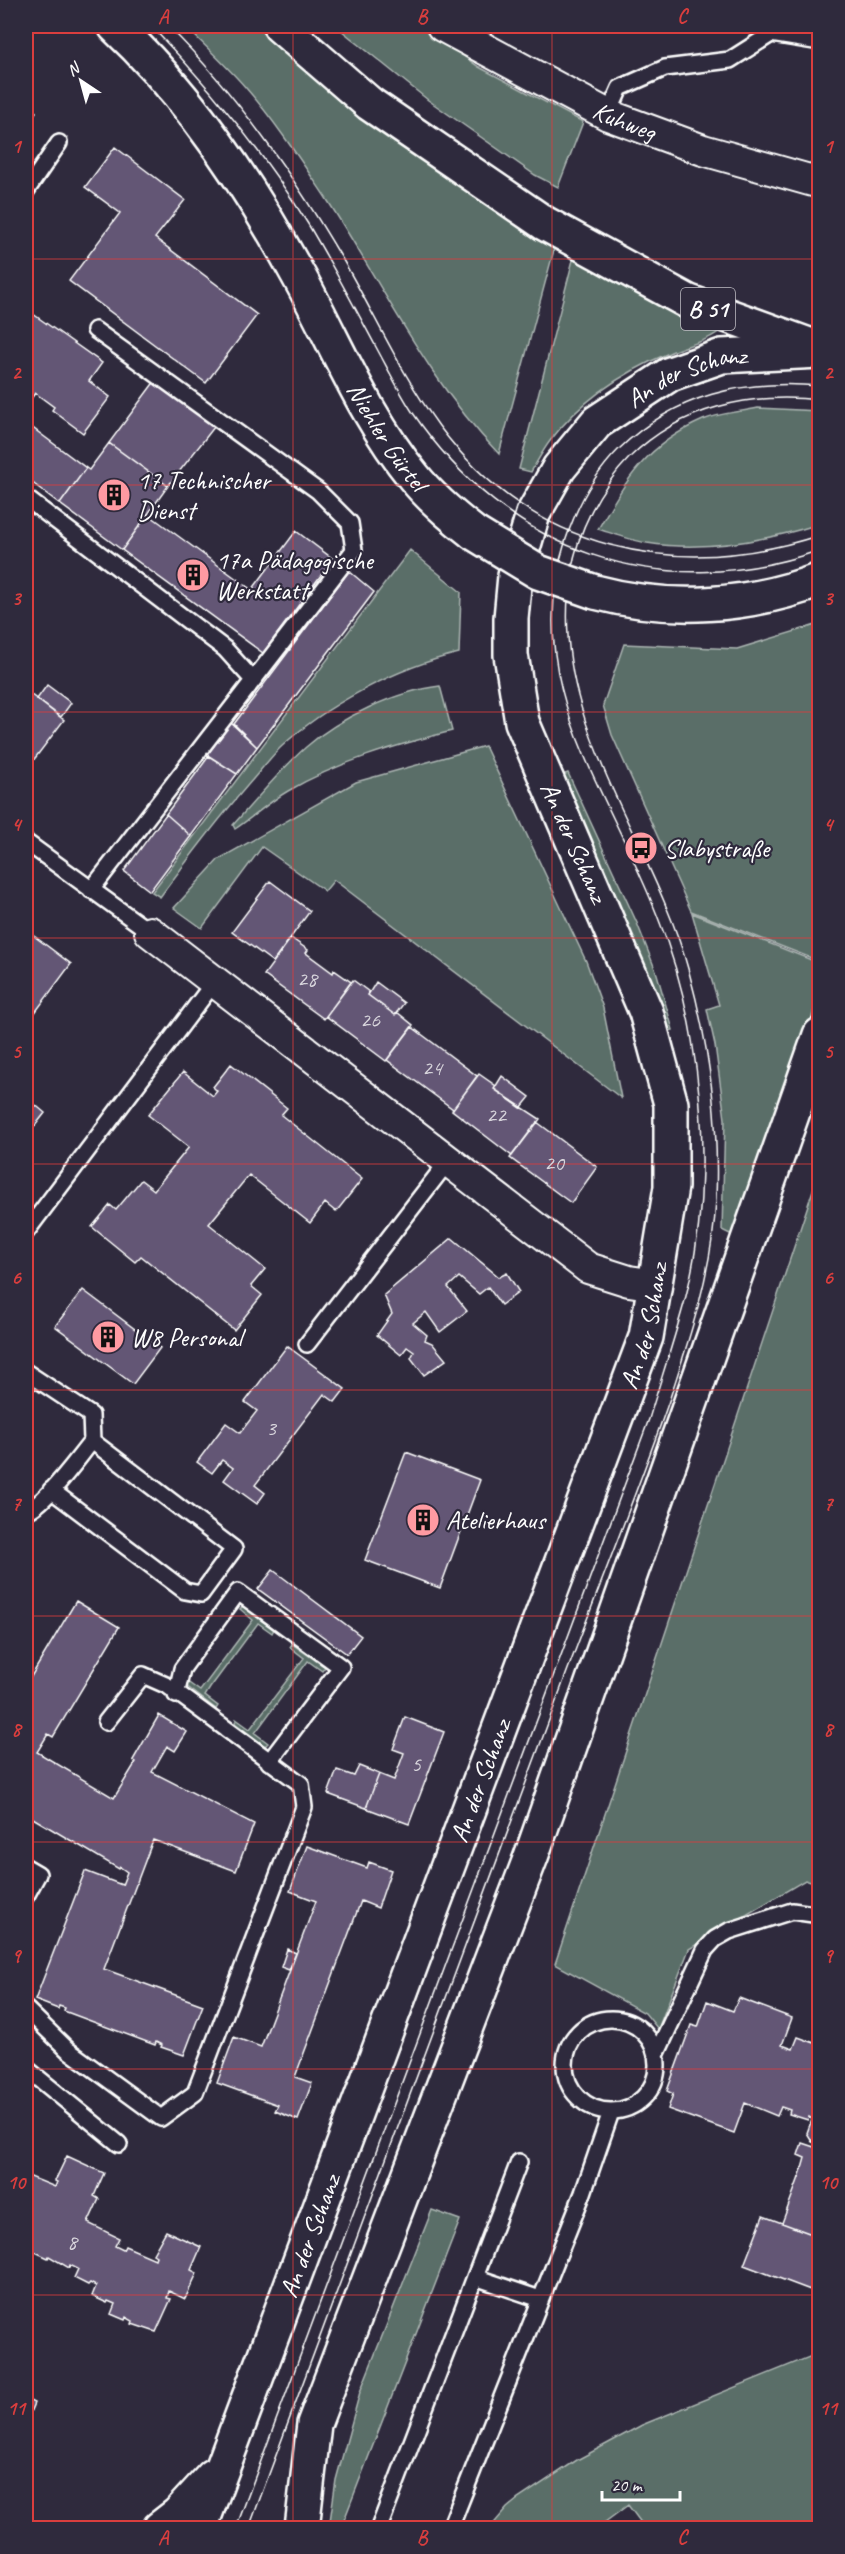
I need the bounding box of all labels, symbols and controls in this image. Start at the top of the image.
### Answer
text: A [158,4,170,29]
text: B [417,4,429,29]
text: C [677,4,689,29]
north arrow [51,51,111,111]
text: N [63,57,85,81]
street label: Kuhweg [587,94,662,148]
text: 1 [12,134,23,159]
text: 1 [824,134,835,159]
road number: B 51 [681,288,735,330]
street label: An der Schanz [620,338,750,415]
text: 2 [12,360,23,385]
text: 2 [824,360,835,385]
street label: Niehler Gürtel [340,376,438,501]
place label: 17 Technischer Dienst [137,464,273,527]
building icon: 17 Technischer Dienst [96,477,132,513]
place label: 17a Pädagogische Werkstatt [216,544,375,607]
building icon: 17a Pädagogische Werkstatt [175,557,211,593]
text: 3 [12,586,23,611]
text: 3 [824,586,835,611]
street label: An der Schanz [533,777,616,910]
text: 4 [12,812,24,837]
text: 4 [824,812,836,837]
bus stop icon: Slabystraße [623,830,659,866]
place label: Slabystraße [664,832,772,865]
house number: 28 [297,965,319,993]
house number: 26 [360,1006,381,1034]
text: 5 [12,1039,23,1064]
text: 5 [824,1039,835,1064]
house number: 24 [422,1054,444,1082]
house number: 22 [486,1101,508,1129]
house number: 20 [544,1149,566,1177]
street label: An der Schanz [612,1258,675,1393]
text: 6 [11,1265,22,1290]
text: 6 [823,1265,834,1290]
building icon: W8 Personal [90,1319,126,1355]
place label: W8 Personal [131,1321,246,1354]
house number: 3 [266,1414,278,1442]
text: 7 [12,1491,23,1516]
text: 7 [824,1491,835,1516]
building icon: Atelierhaus [405,1502,441,1538]
place label: Atelierhaus [446,1504,547,1537]
street label: An der Schanz [442,1712,519,1847]
text: 8 [12,1717,24,1742]
text: 8 [824,1717,836,1742]
house number: 5 [411,1750,422,1778]
text: 9 [12,1943,23,1968]
text: 9 [824,1943,835,1968]
street label: An der Schanz [271,2167,348,2302]
text: 10 [7,2170,27,2195]
text: 10 [819,2170,839,2195]
house number: 8 [67,2228,79,2256]
text: 11 [7,2396,27,2421]
text: 11 [819,2396,839,2421]
scale bar [602,2464,680,2502]
text: 20 m [611,2474,644,2496]
text: A [158,2525,170,2550]
text: B [417,2525,429,2550]
text: C [677,2525,689,2550]

